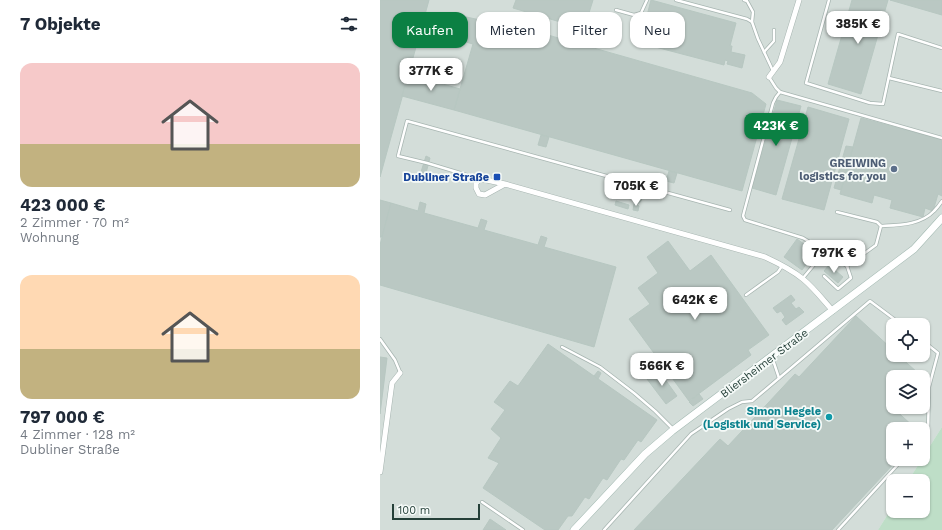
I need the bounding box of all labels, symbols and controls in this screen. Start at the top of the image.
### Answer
pin: 385K € [825,11,891,45]
chip: Kaufen [392,12,468,48]
chip: Mieten [476,12,550,48]
chip: Filter [558,12,622,48]
chip: Neu [630,12,685,48]
icon: filters [338,13,360,35]
text: 7 Objekte [20,14,101,34]
text: 385K € [835,16,881,31]
pin: 377K € [398,58,464,92]
text: 377K € [409,63,453,78]
icon: home [154,89,226,161]
pin: 423K € [743,113,809,147]
text: 423K € [753,118,799,133]
place label: GREIWING logistics for you [799,157,886,183]
marker: GREIWING logistics for you [889,164,899,174]
place label: Dubliner Straße [403,171,489,184]
marker: Dubliner Straße [492,172,502,182]
pin: 705K € [603,173,669,207]
text: 705K € [613,178,659,193]
text: 423 000 € [20,195,106,215]
text: 2 Zimmer · 70 m² [20,215,129,230]
text: Wohnung [20,230,79,245]
pin: 797K € [801,240,867,274]
text: 797K € [811,245,857,260]
pin: 642K € [662,287,728,321]
text: 642K € [672,292,718,307]
icon: home [154,301,226,373]
map controls [886,318,930,518]
button: locate [886,318,930,362]
street label: Bliersheimer Straße [718,326,811,401]
pin: 566K € [629,353,695,387]
text: 566K € [639,358,685,373]
button: layers [886,370,930,414]
place label: Simon Hegele (Logistik und Service) [703,405,821,431]
text: 797 000 € [20,407,105,427]
marker: Simon Hegele (Logistik und Service) [824,412,834,422]
button: + [886,422,930,466]
text: 4 Zimmer · 128 m² [20,427,135,442]
text: Dubliner Straße [20,442,120,457]
button: − [886,474,930,518]
scale bar [392,502,480,521]
text: 100 m [398,504,430,517]

